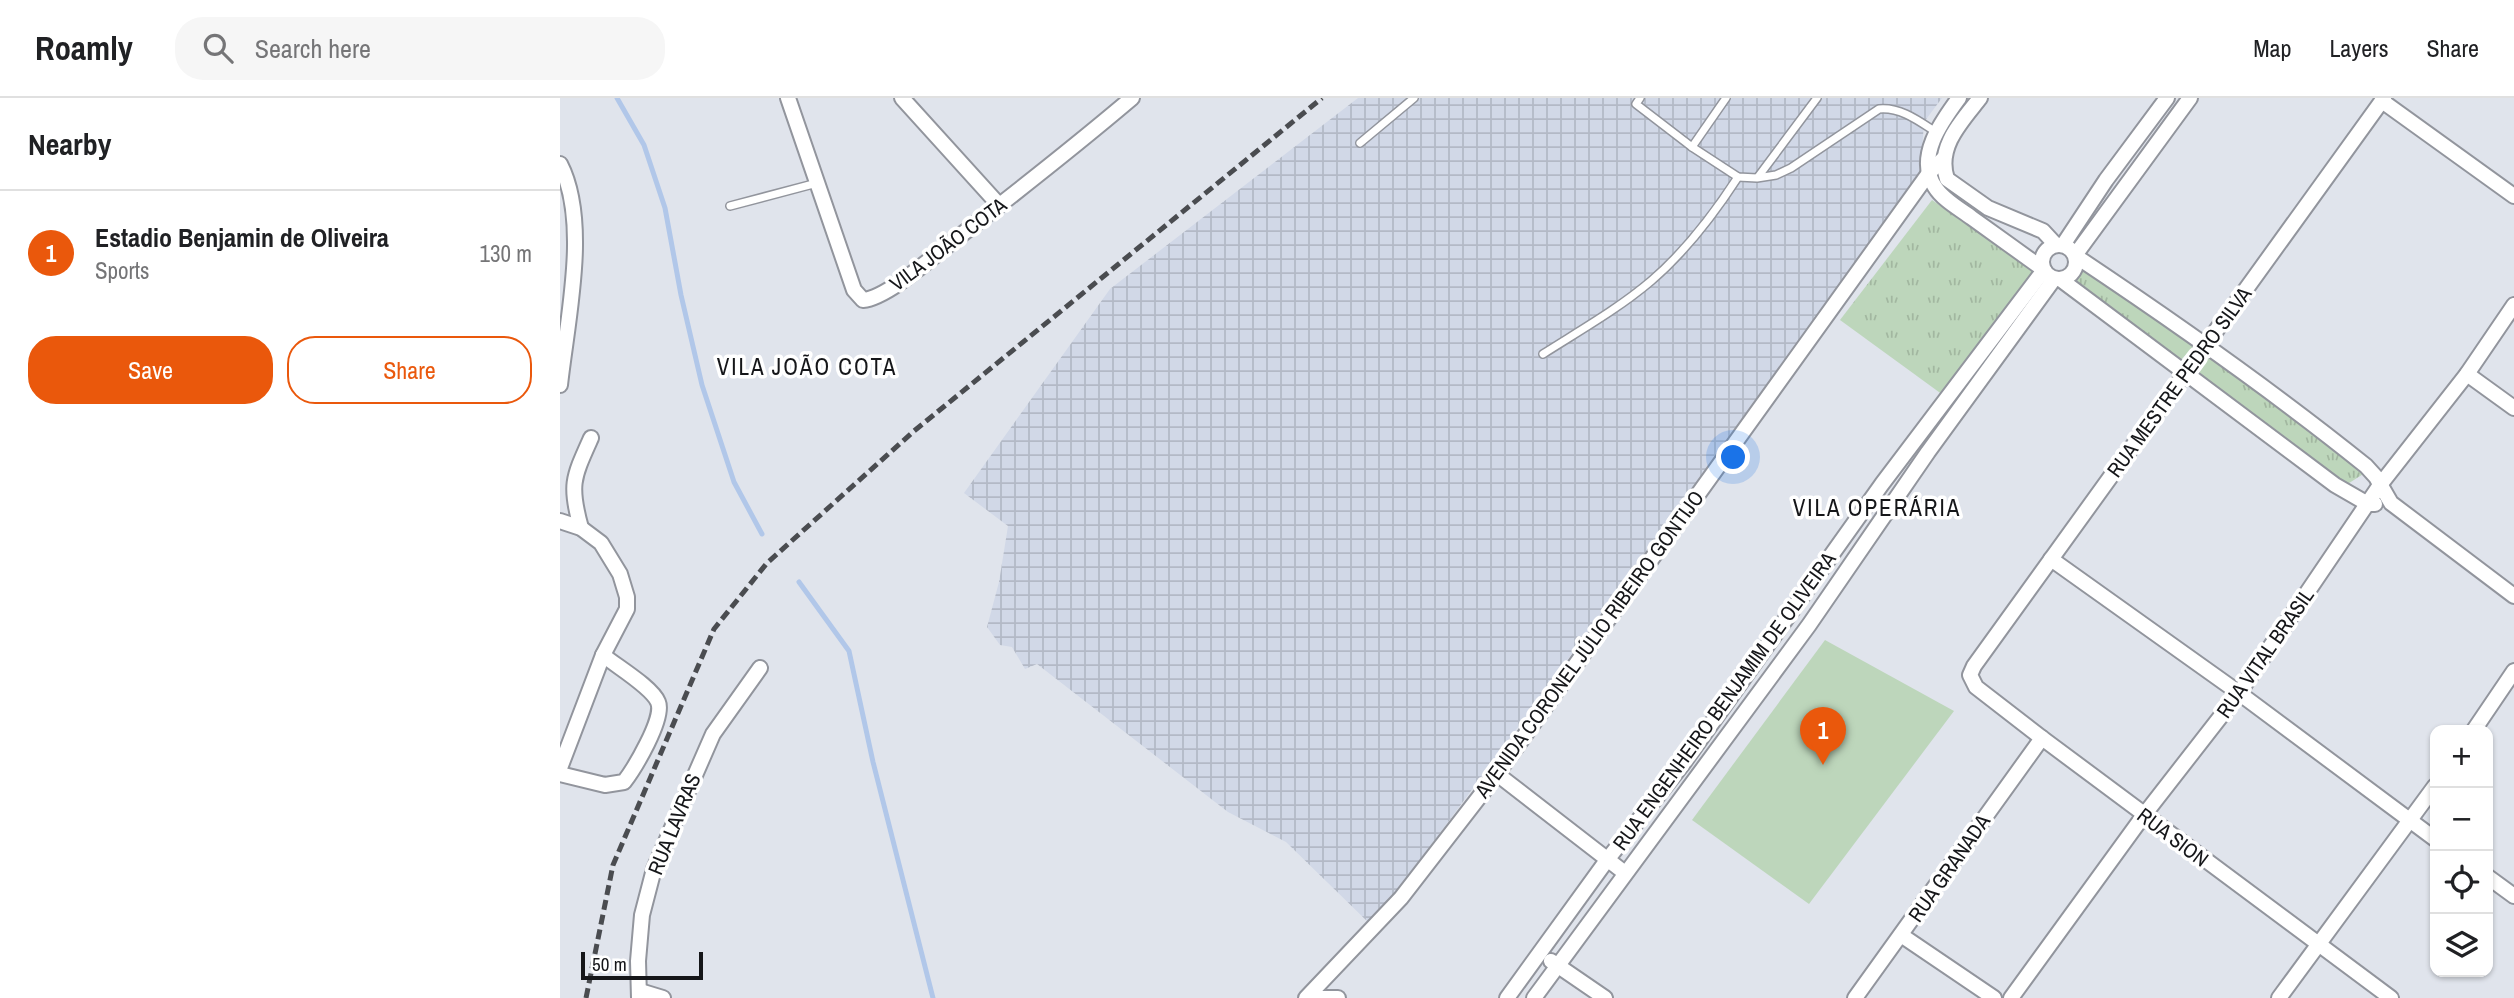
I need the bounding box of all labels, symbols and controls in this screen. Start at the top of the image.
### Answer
search box [175,17,665,80]
text: Roamly [35,26,133,70]
icon: search [199,29,237,67]
text: Search here [255,31,371,66]
text: Map [2253,32,2291,64]
text: Layers [2329,32,2388,64]
text: Share [2426,32,2479,64]
text: Nearby [28,124,111,164]
street label: VILA JOÃO COTA [884,190,1013,298]
text: Estadio Benjamin de Oliveira [95,220,389,255]
text: 1 [46,238,56,269]
text: 130 m [480,238,532,269]
text: Sports [95,255,150,286]
street label: RUA MESTRE PEDRO SILVA [2100,280,2258,483]
button: Save [28,336,273,404]
button: Share [287,336,532,404]
district label: VILA JOÃO COTA [717,351,897,382]
your location [1716,440,1750,474]
street label: AVENIDA CORONEL JÚLIO RIBEIRO GONTIJO [1467,485,1710,804]
district label: VILA OPERÁRIA [1793,492,1961,523]
street label: RUA ENGENHEIRO BENJAMIM DE OLIVEIRA [1606,545,1843,856]
street label: RUA VITAL BRASIL [2209,582,2321,724]
pin: 1 [1800,707,1846,765]
map controls [2430,725,2493,977]
button: + [2430,725,2493,788]
street label: RUA LAVRAS [641,769,707,879]
button: − [2430,788,2493,851]
street label: RUA SION [2131,801,2215,873]
street label: RUA GRANADA [1901,808,1997,928]
button: locate [2430,851,2493,914]
button: layers [2430,914,2493,977]
scale bar [581,949,704,981]
text: 50 m [592,951,627,977]

